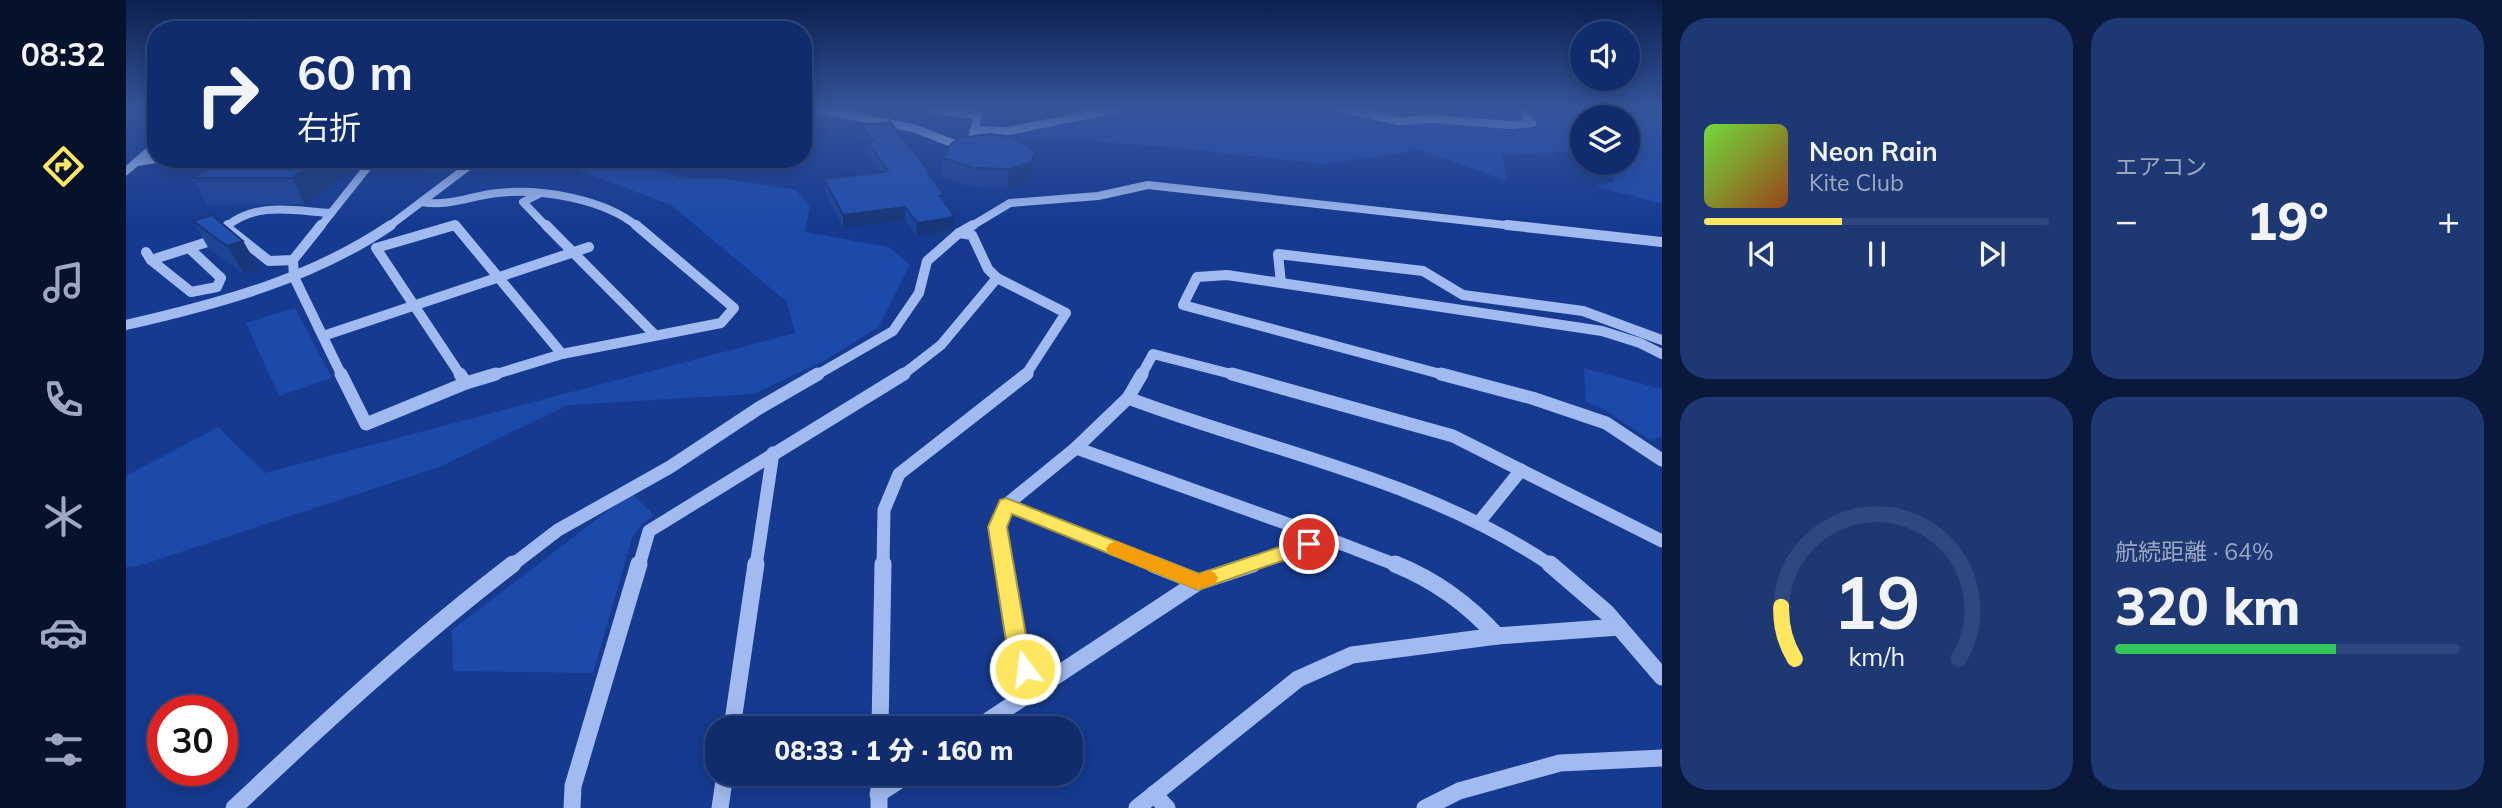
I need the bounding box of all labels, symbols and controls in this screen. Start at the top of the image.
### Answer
map controls [1570,21,1640,175]
button: sound [1570,21,1640,91]
text: 08:32 [21,34,105,74]
text: 60 m [297,41,413,102]
icon: right [182,49,273,140]
button: layers [1570,105,1640,175]
text: 右折 [297,107,361,147]
text: Neon Rain [1809,135,1938,168]
icon: directions [39,142,88,191]
text: エアコン [2115,152,2207,181]
text: Kite Club [1809,168,1904,197]
text: 19° [2246,188,2329,253]
text: − [2115,196,2138,244]
text: + [2437,196,2460,244]
icon: previous [1743,235,1781,273]
icon: pause [1858,235,1896,273]
icon: next [1973,235,2011,273]
icon: music [39,258,88,307]
icon: phone [39,375,88,424]
icon: climate [39,492,88,541]
pin [1279,514,1339,574]
icon: arrive [1290,525,1328,563]
text: 航続距離 · 64% [2115,537,2273,566]
text: 19 [1833,557,1920,648]
text: 320 km [2115,573,2300,638]
icon: car [39,608,88,657]
position arrow [988,632,1062,706]
text: km/h [1848,641,1905,672]
speed limit sign: 30 [147,695,238,786]
icon: filters [39,725,88,774]
text: 08:33 · 1 分 · 160 m [775,734,1013,767]

